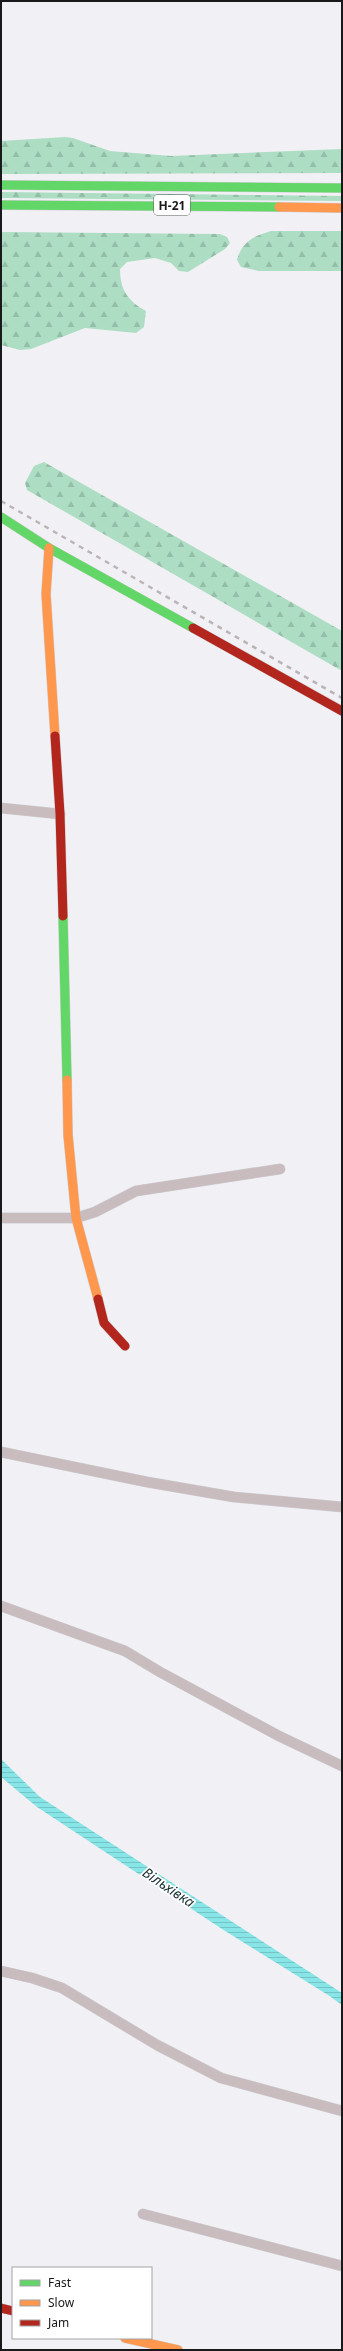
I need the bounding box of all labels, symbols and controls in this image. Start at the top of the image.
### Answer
road number: Н-21 [154,195,190,215]
water label: Вільхівка [139,1863,199,1911]
legend [12,2267,152,2339]
text: Fast [48,2274,72,2291]
text: Slow [48,2294,75,2311]
text: Jam [47,2314,69,2331]

